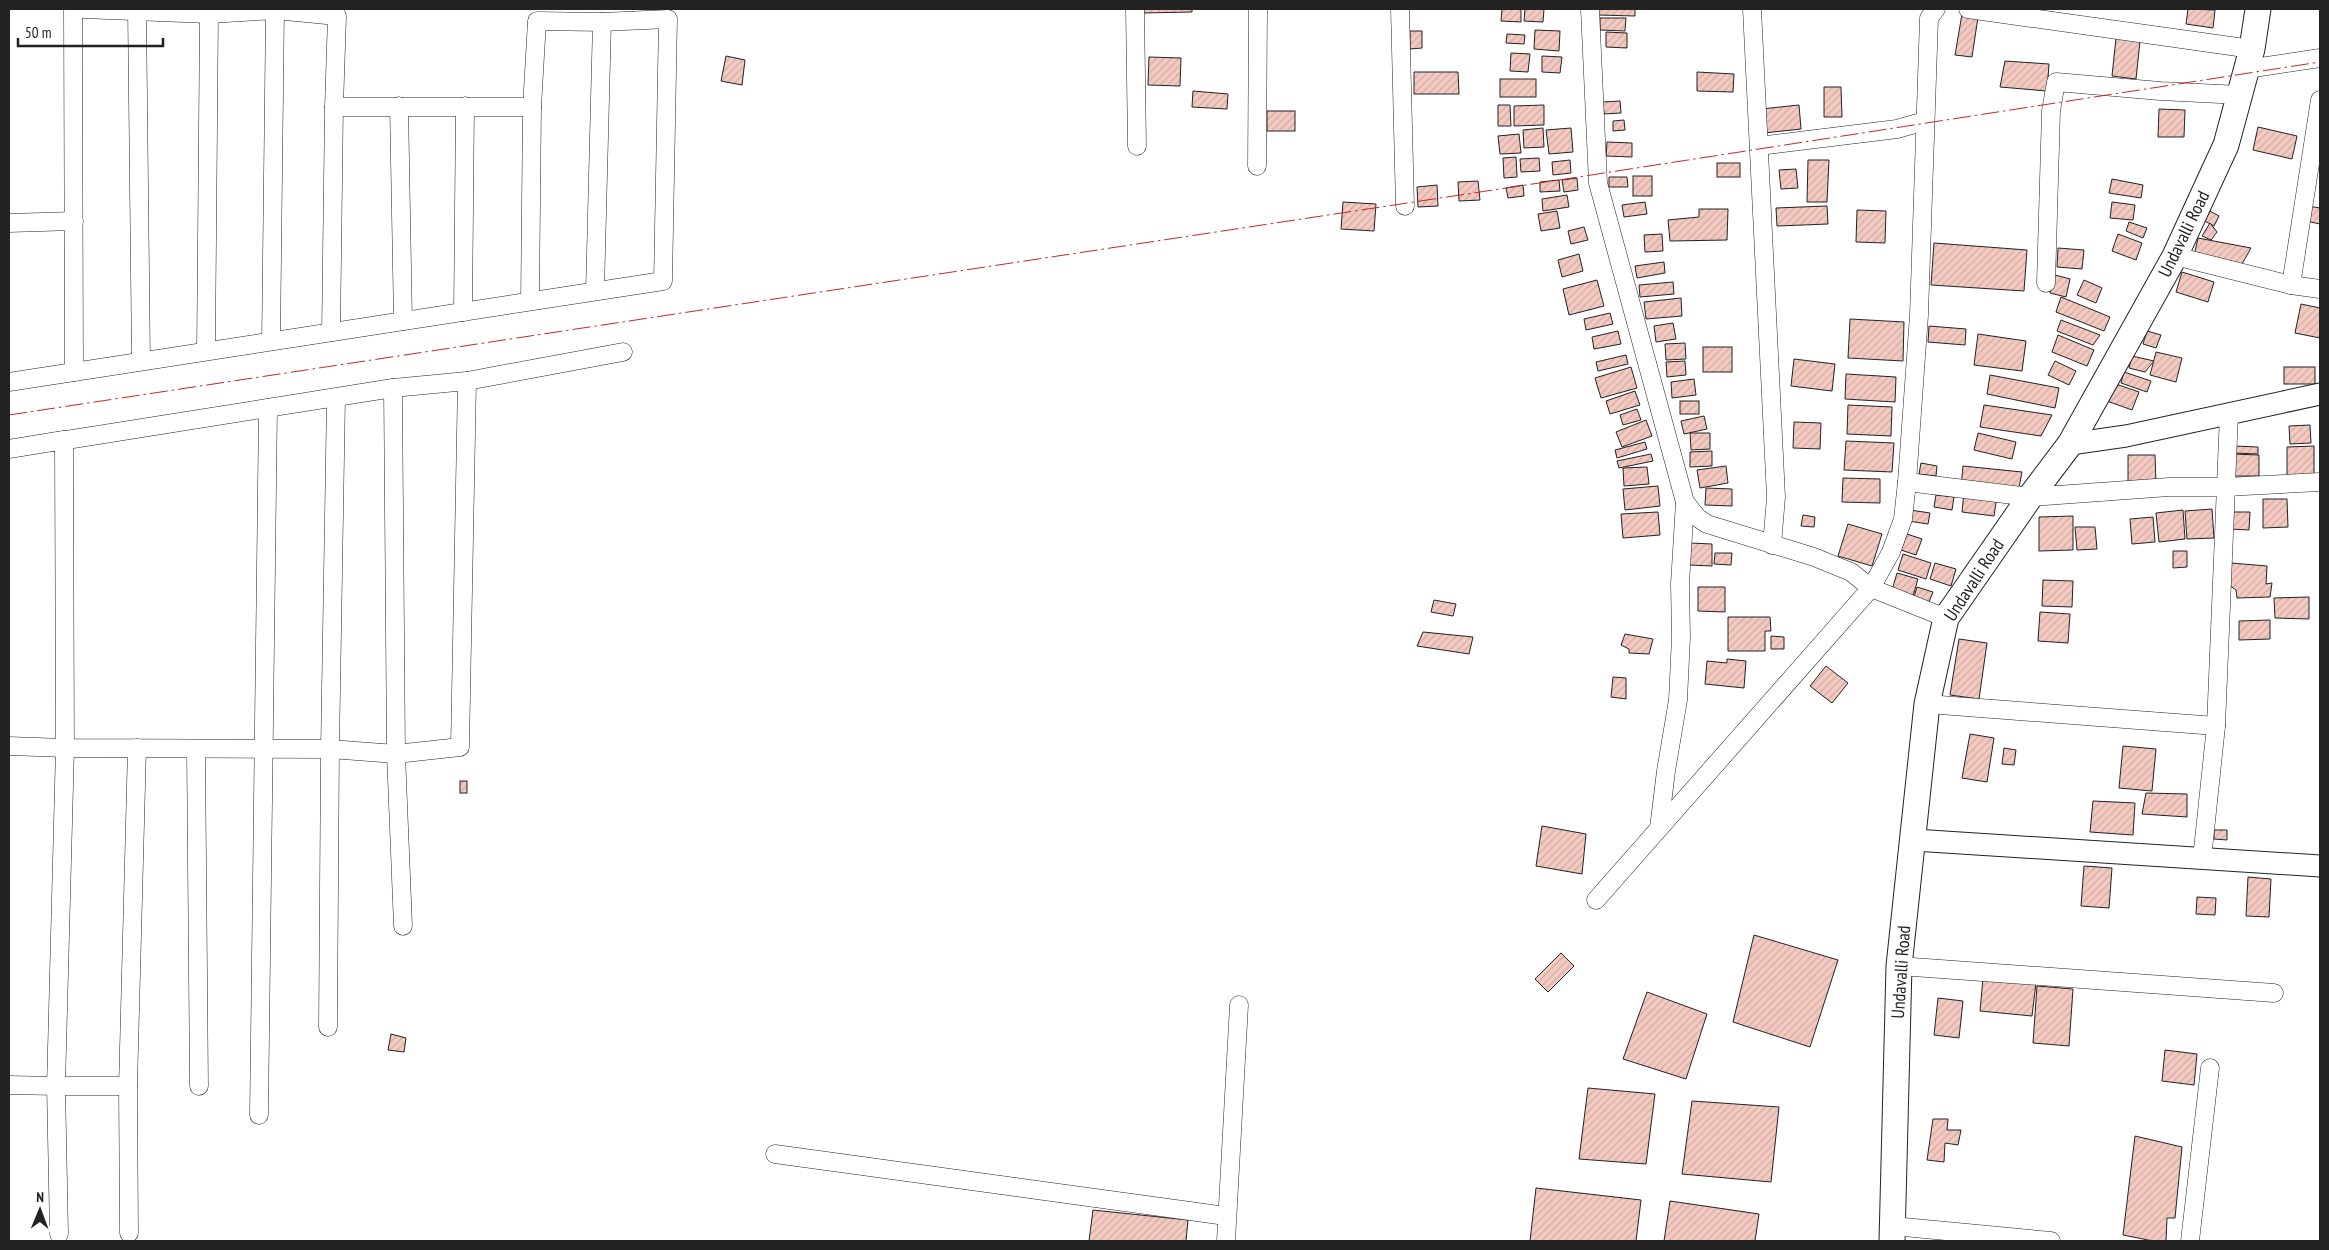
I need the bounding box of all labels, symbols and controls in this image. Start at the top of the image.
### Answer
scale bar [18,15,162,47]
text: 50 m [25,23,51,42]
street label: Undavalli Road [2153,187,2214,281]
street label: Undavalli Road [1939,534,2009,625]
street label: Undavalli Road [1886,925,1915,1019]
north arrow [15,1185,65,1235]
text: N [36,1188,44,1206]

